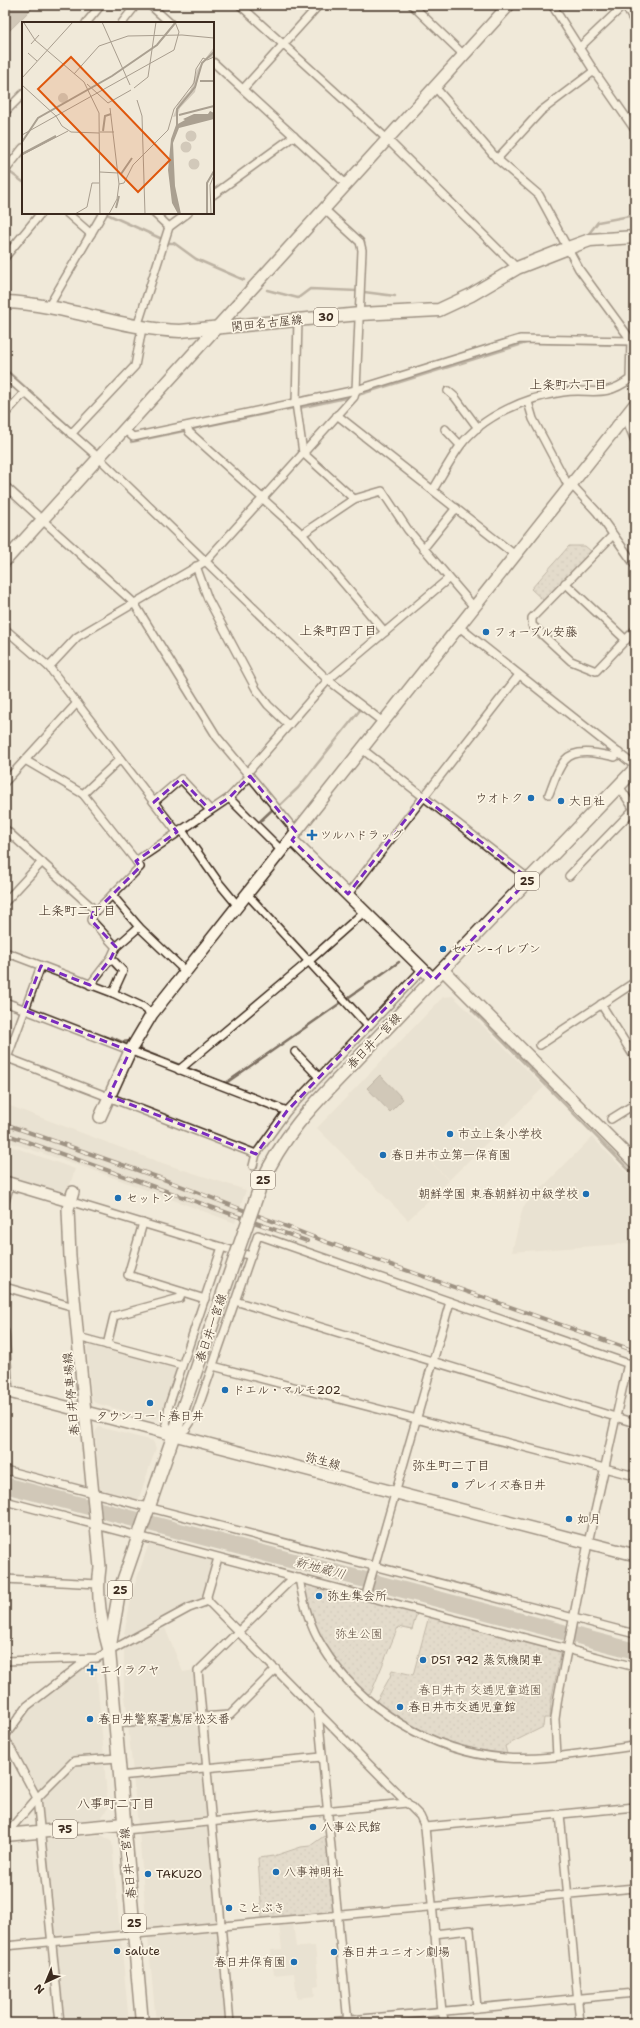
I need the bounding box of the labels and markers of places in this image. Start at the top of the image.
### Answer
place label: フォーブル安藤 [494,624,578,640]
marker: フォーブル安藤 [481,627,491,637]
place label: ウオトク [475,790,523,806]
marker: ウオトク [526,793,536,803]
place label: 大日社 [569,793,605,809]
marker: 大日社 [556,796,566,806]
place label: ツルハドラッグ [320,827,404,843]
marker: ツルハドラッグ [307,830,317,840]
place label: セブン-イレブン [451,941,541,957]
marker: セブン-イレブン [438,944,448,954]
place label: 市立上条小学校 [458,1126,542,1142]
marker: 市立上条小学校 [445,1129,455,1139]
place label: 春日井市立第一保育園 [391,1147,511,1163]
marker: 春日井市立第一保育園 [378,1150,388,1160]
place label: 朝鮮学園 東春朝鮮初中級学校 [418,1186,578,1202]
marker: 朝鮮学園 東春朝鮮初中級学校 [581,1189,591,1199]
place label: セットン [126,1190,174,1206]
marker: セットン [113,1193,123,1203]
place label: ドエル・マルモ202 [233,1382,341,1398]
marker: ドエル・マルモ202 [220,1385,230,1395]
marker: タウンコート春日井 [145,1398,155,1408]
place label: タウンコート春日井 [96,1408,204,1424]
place label: プレイズ春日井 [463,1477,546,1493]
marker: プレイズ春日井 [450,1480,460,1490]
place label: 如月 [577,1511,601,1527]
marker: 如月 [564,1514,574,1524]
place label: 弥生集会所 [327,1588,387,1604]
marker: 弥生集会所 [314,1591,324,1601]
place label: D51 792 蒸気機関車 [431,1652,543,1668]
marker: D51 792 蒸気機関車 [418,1655,428,1665]
place label: エイラクヤ [100,1662,160,1678]
marker: エイラクヤ [87,1665,97,1675]
place label: 春日井市交通児童館 [408,1699,516,1715]
marker: 春日井市交通児童館 [395,1702,405,1712]
place label: 春日井警察署鳥居松交番 [98,1711,230,1727]
marker: 春日井警察署鳥居松交番 [85,1714,95,1724]
place label: 八事公民館 [321,1819,381,1835]
marker: 八事公民館 [308,1822,318,1832]
place label: 八事神明社 [284,1864,344,1880]
place label: TAKUZO [156,1866,202,1882]
marker: 八事神明社 [271,1867,281,1877]
marker: TAKUZO [143,1869,153,1879]
place label: ことぶき [237,1900,285,1916]
marker: ことぶき [224,1903,234,1913]
place label: salute [125,1943,160,1959]
place label: 春日井ユニオン劇場 [342,1944,450,1960]
marker: salute [112,1946,122,1956]
marker: 春日井ユニオン劇場 [329,1947,339,1957]
place label: 春日井保育園 [214,1954,286,1970]
marker: 春日井保育園 [289,1957,299,1967]

